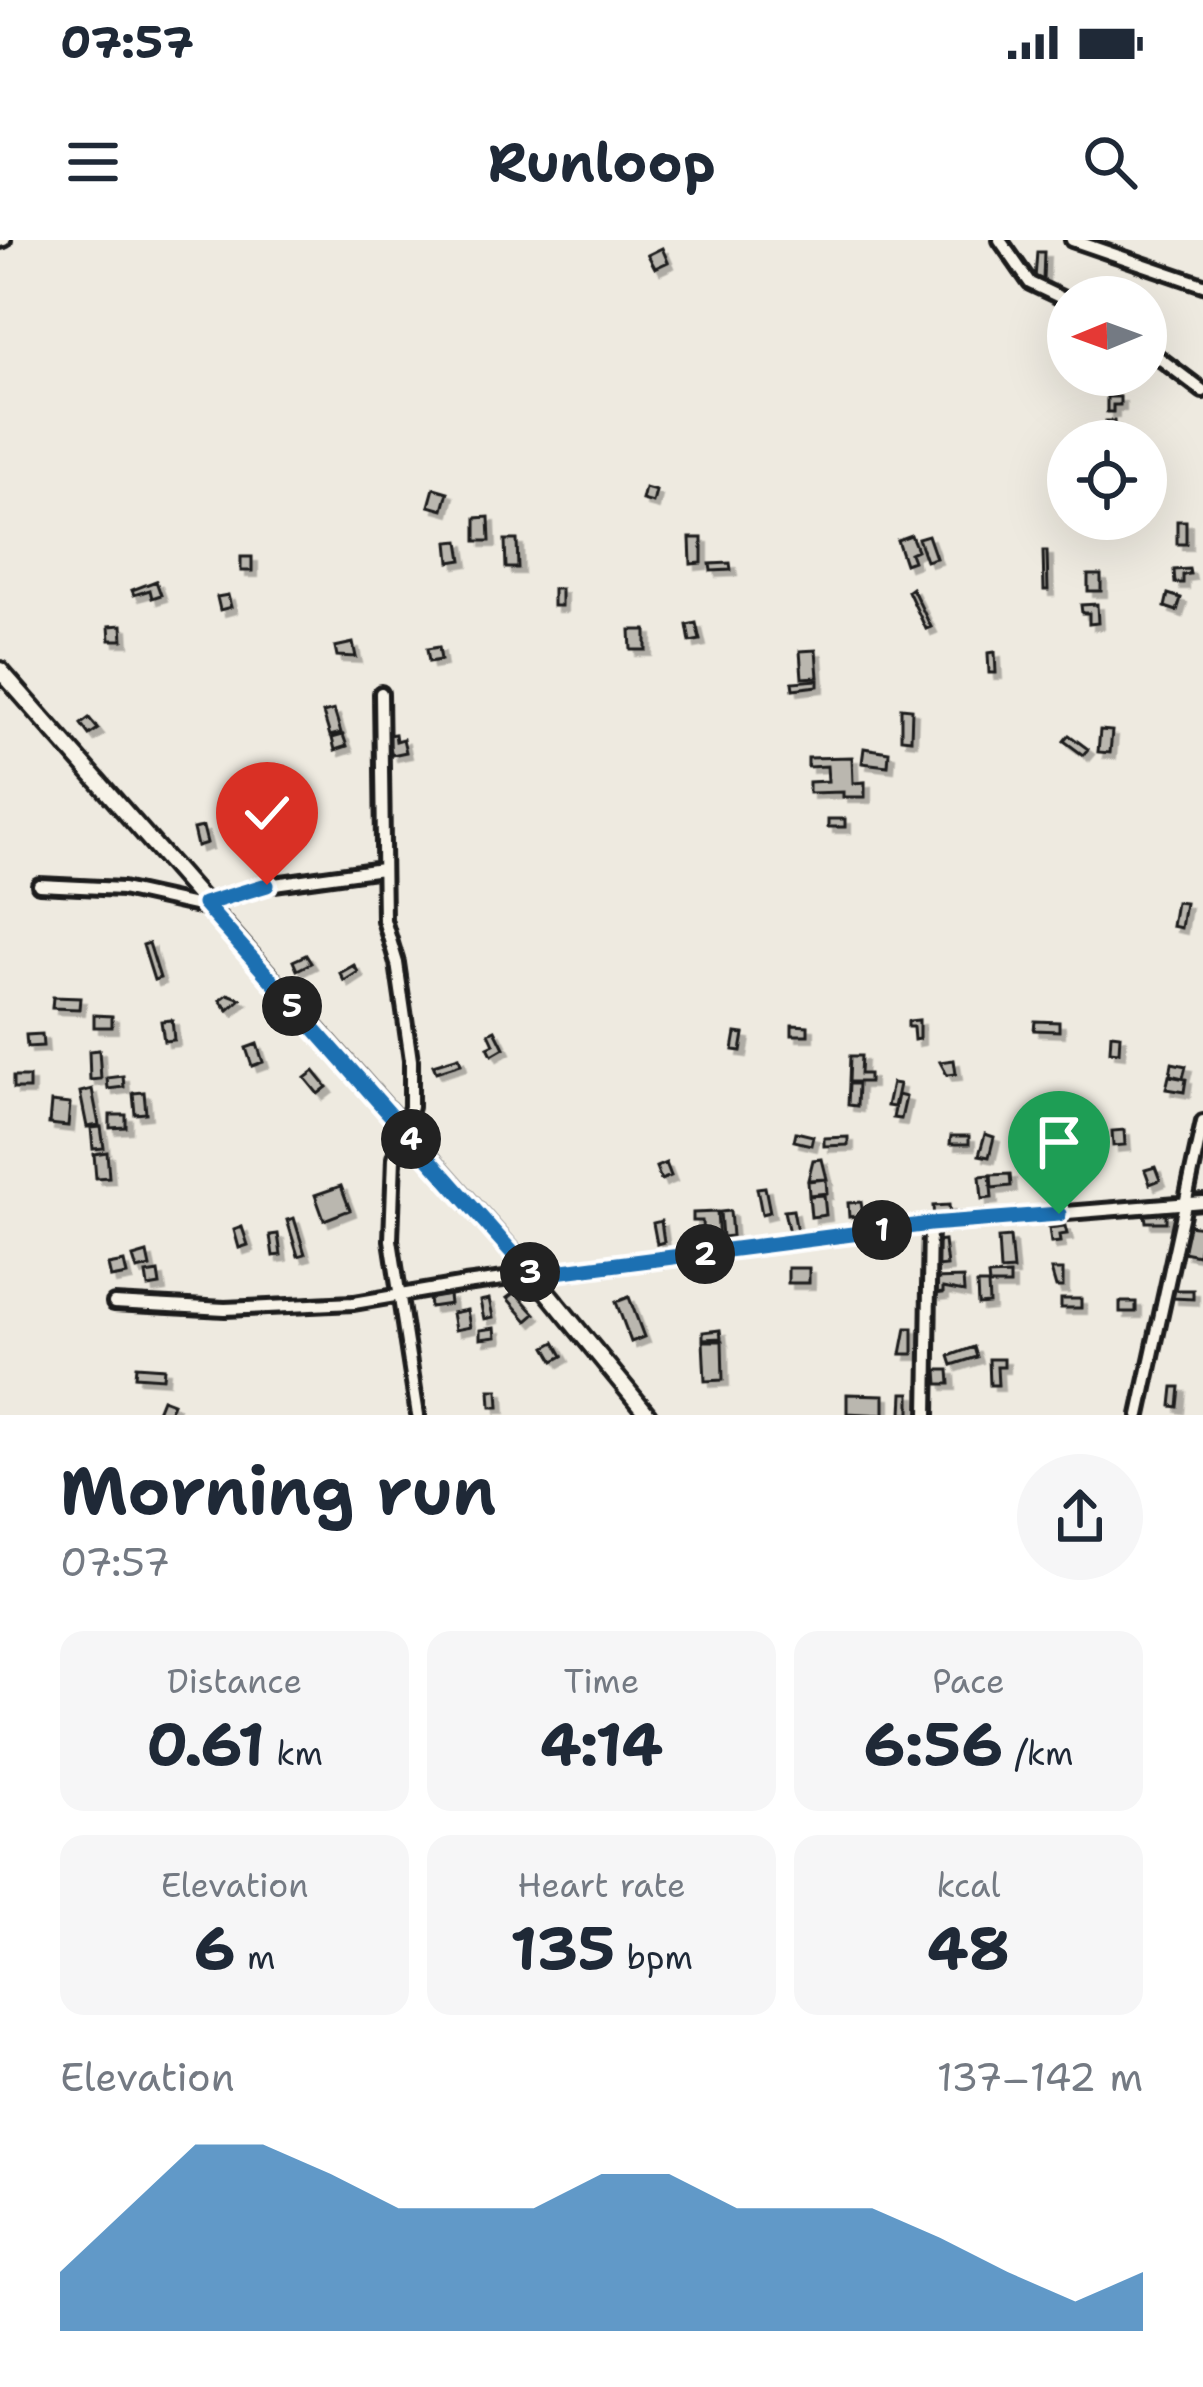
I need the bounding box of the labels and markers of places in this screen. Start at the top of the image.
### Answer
pin [216,762,318,885]
pin: 5 [262,976,322,1036]
pin [1008,1091,1110,1214]
pin: 4 [381,1109,441,1169]
pin: 1 [852,1200,912,1260]
pin: 2 [675,1224,735,1284]
pin: 3 [500,1242,560,1302]

